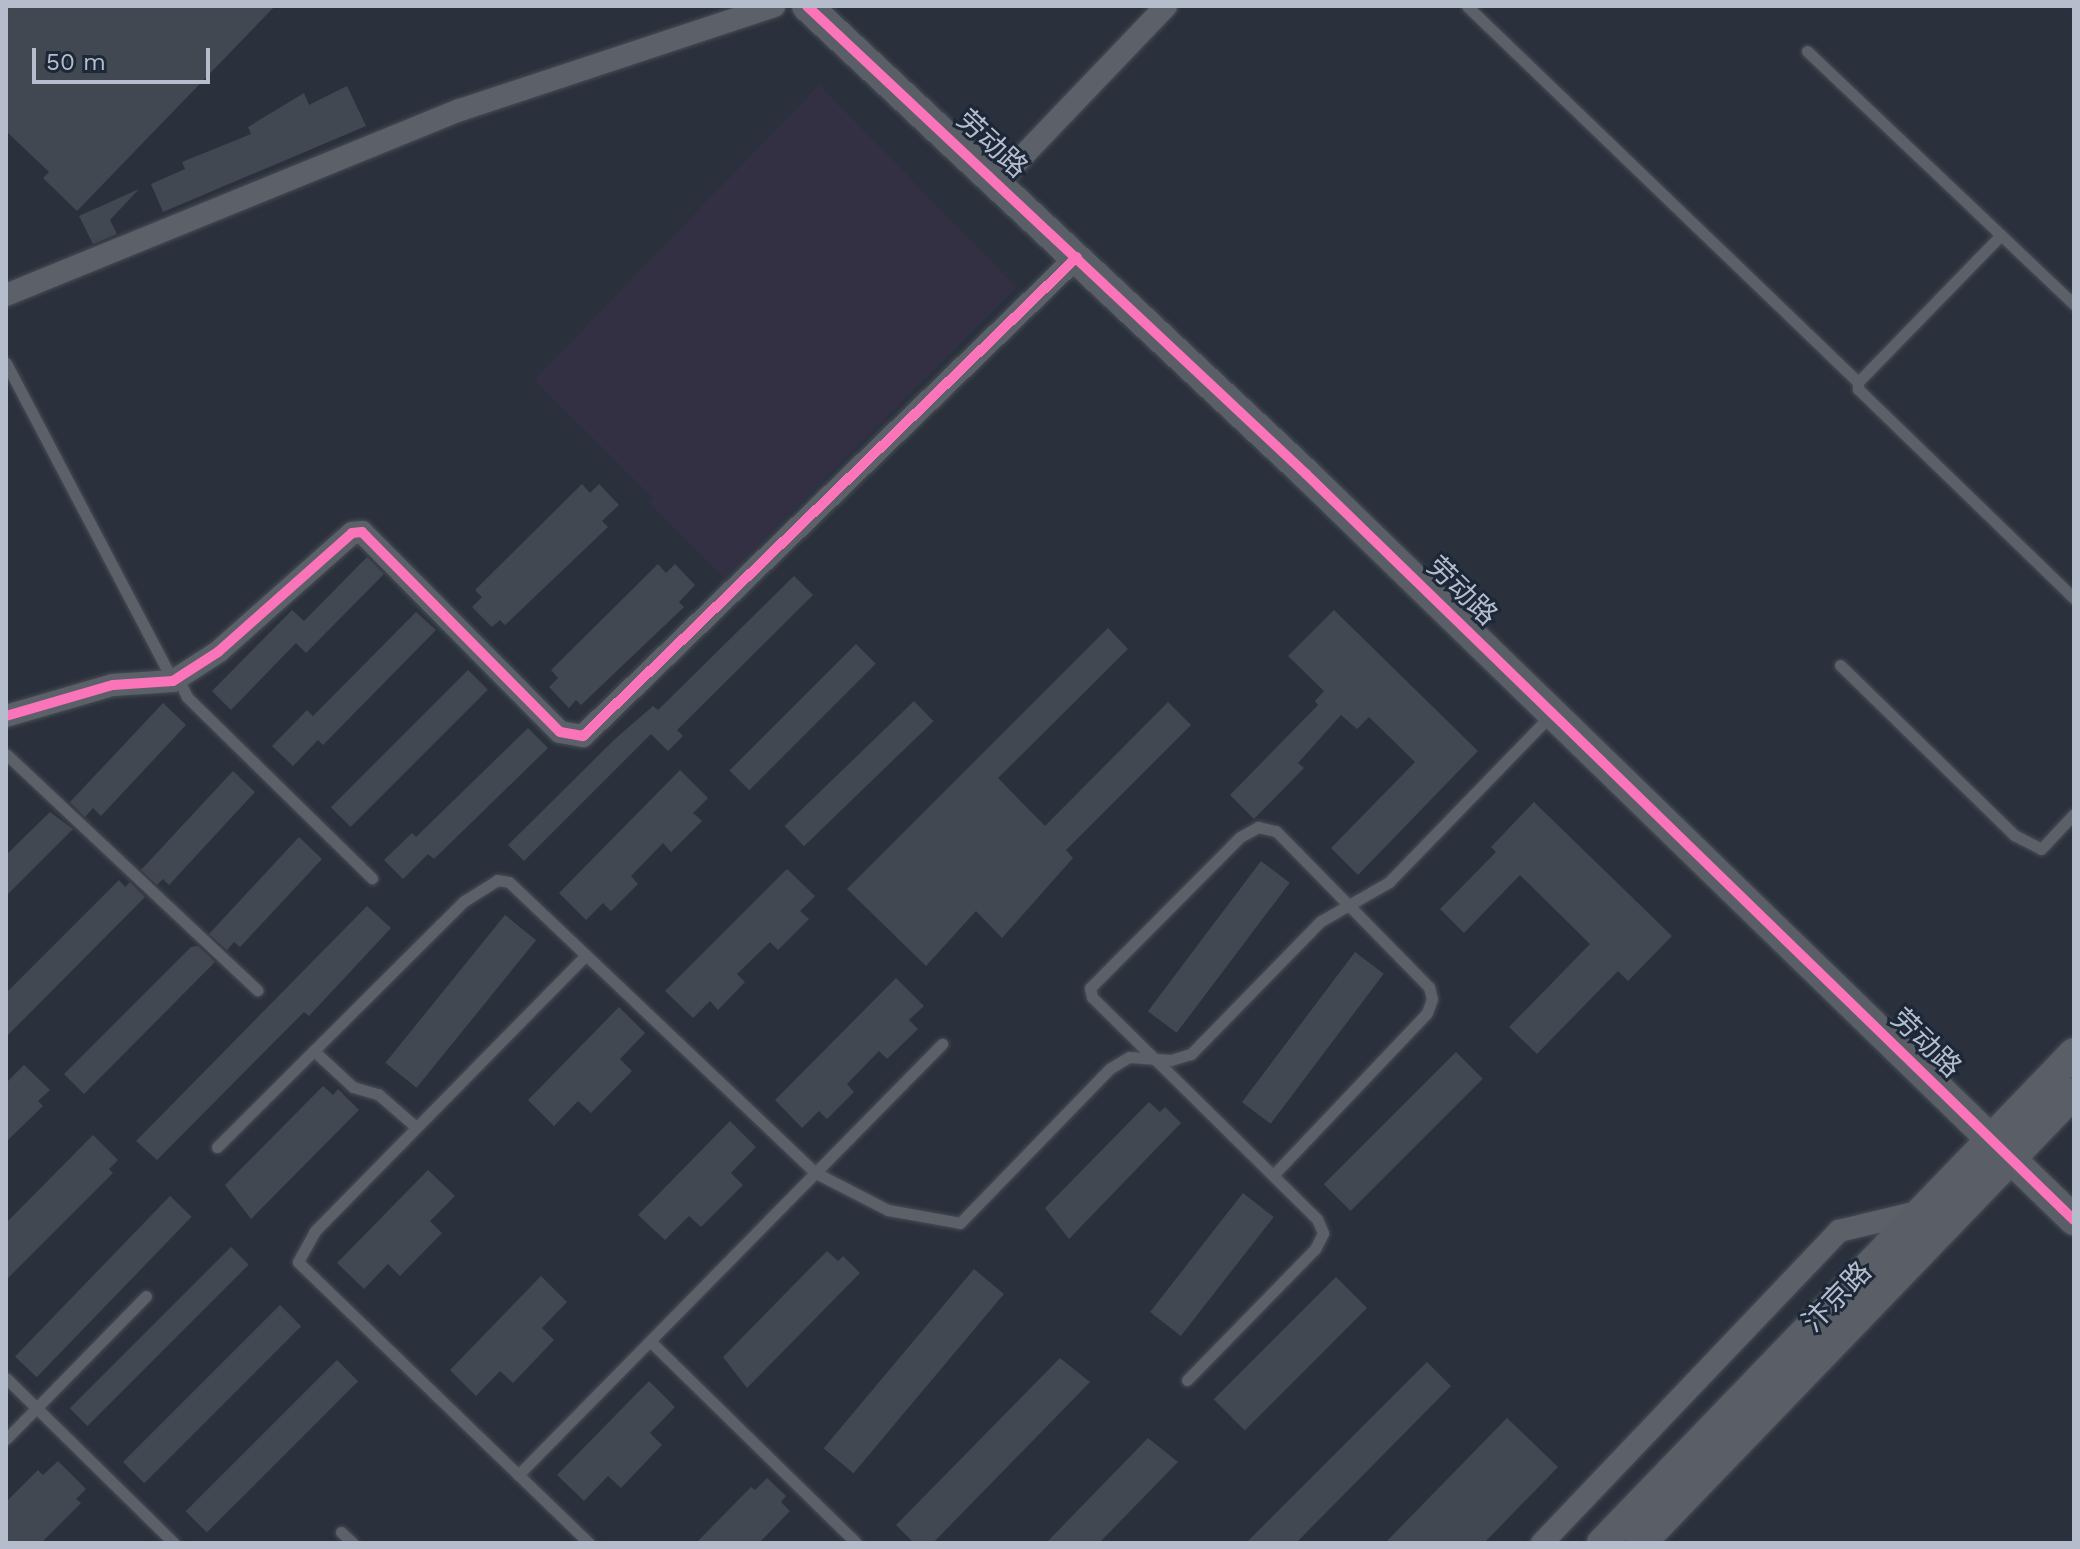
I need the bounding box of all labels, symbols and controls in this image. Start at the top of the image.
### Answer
scale bar [36,32,214,82]
text: 50 m [46,48,106,76]
street label: 劳动路 [950,103,1034,185]
street label: 劳动路 [1420,550,1504,632]
street label: 劳动路 [1884,1002,1968,1084]
street label: 汴京路 [1796,1255,1878,1339]

